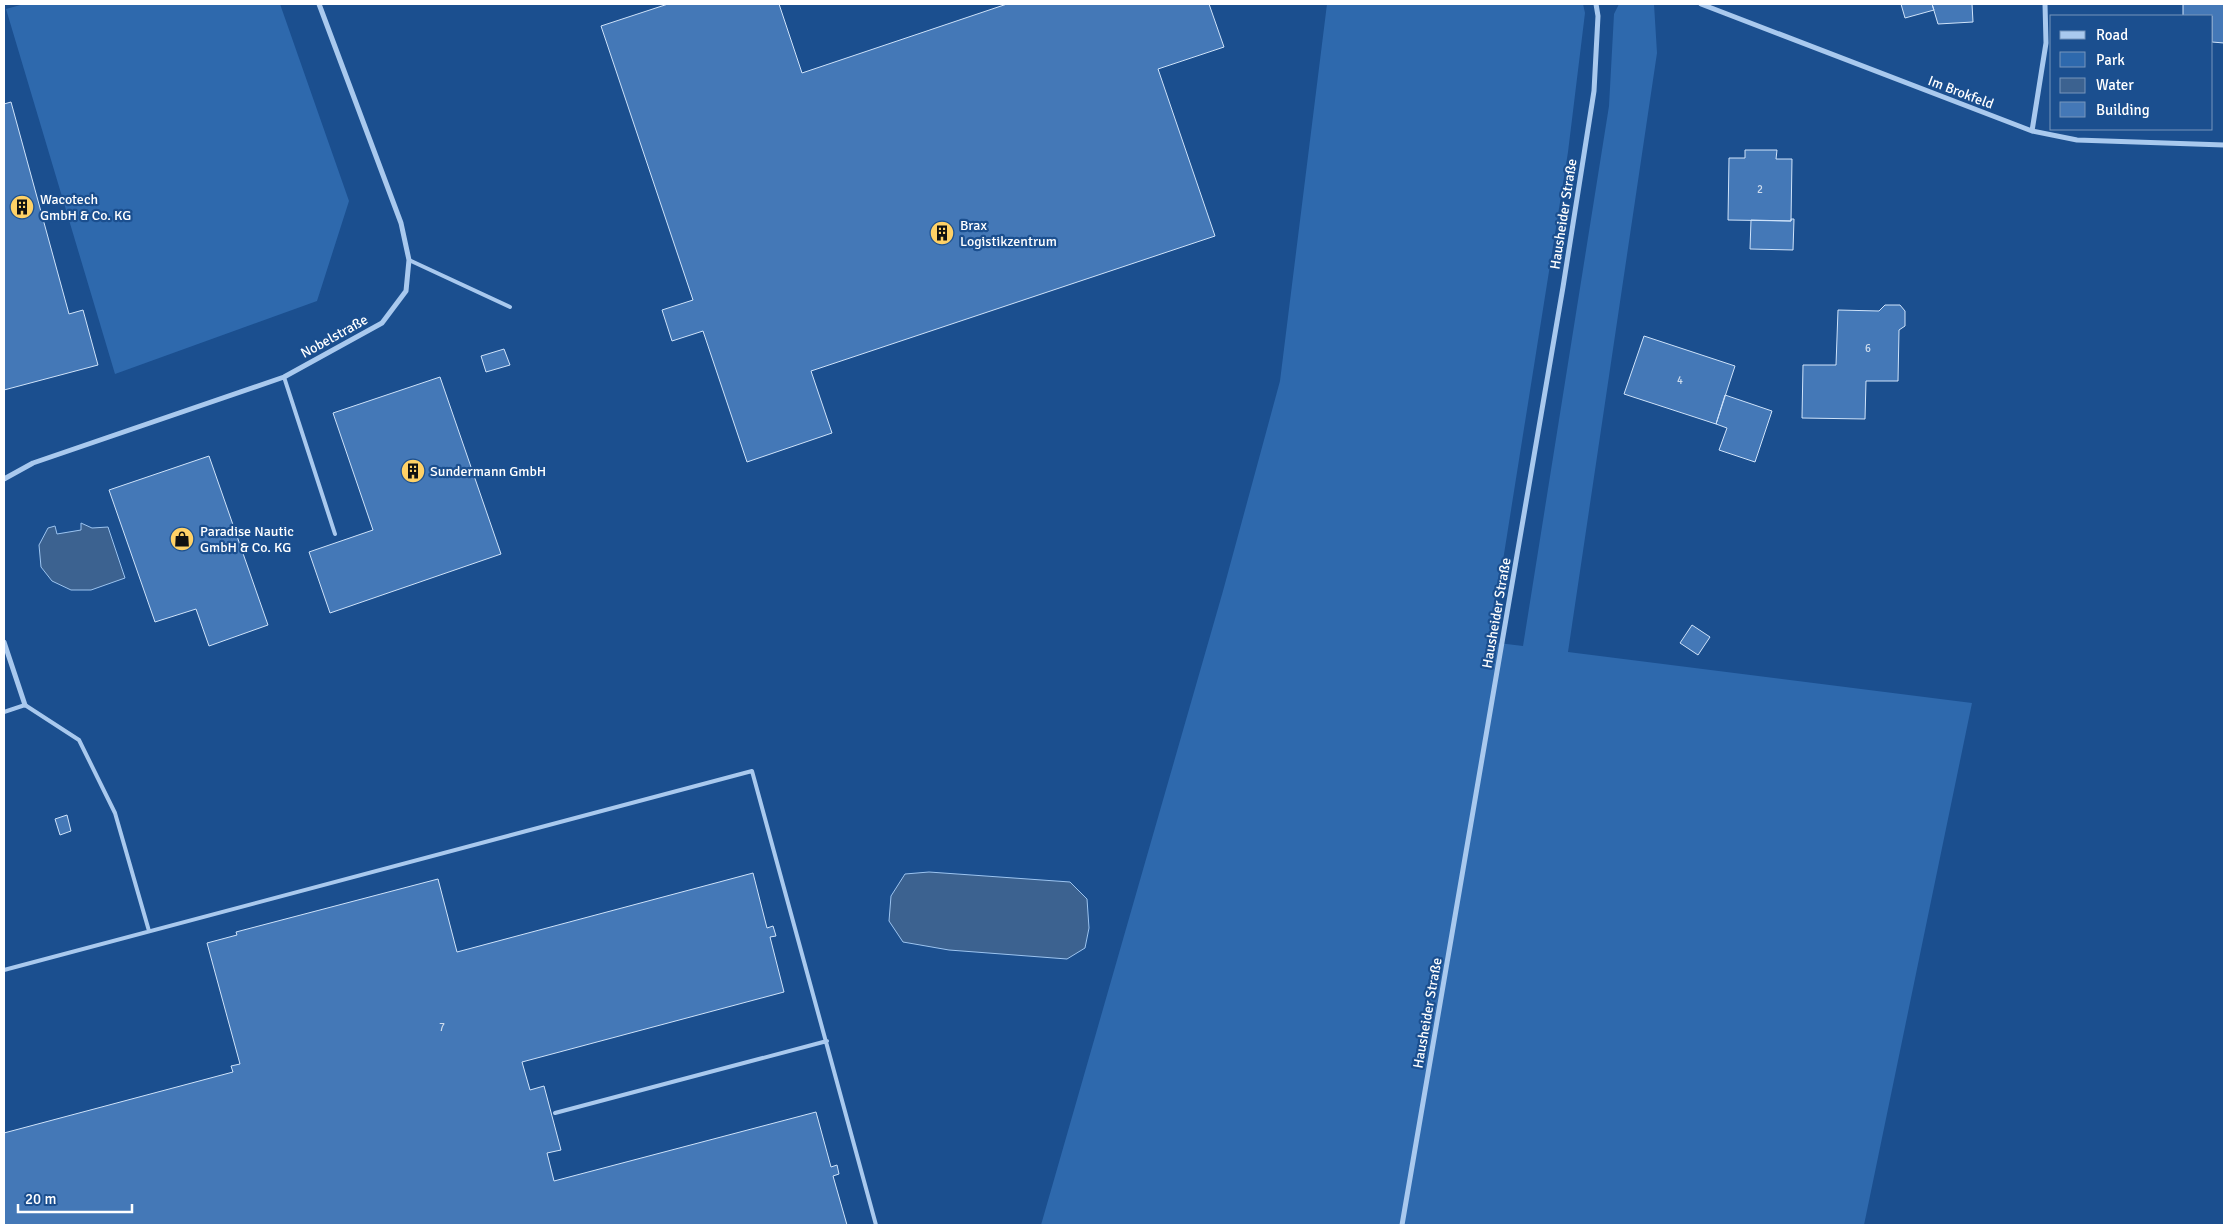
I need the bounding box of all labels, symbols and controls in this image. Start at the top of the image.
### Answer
legend [2050,15,2213,130]
text: Road [2096,26,2128,44]
text: Park [2096,51,2125,69]
street label: Im Brokfeld [1926,72,1996,113]
text: Water [2096,76,2134,94]
text: Building [2096,101,2150,119]
street label: Hausheider Straße [1546,157,1581,271]
house number: 2 [1757,183,1763,196]
place label: Wacotech GmbH & Co. KG [40,191,131,224]
building icon: Wacotech GmbH & Co. KG [9,194,35,220]
place label: Brax Logistikzentrum [960,217,1057,250]
building icon: Brax Logistikzentrum [929,220,955,246]
street label: Nobelstraße [298,311,371,362]
house number: 6 [1865,342,1871,355]
house number: 4 [1677,374,1683,387]
building icon: Sundermann GmbH [400,458,426,484]
place label: Sundermann GmbH [430,463,546,480]
place label: Paradise Nautic GmbH & Co. KG [200,523,294,556]
shop icon: Paradise Nautic GmbH & Co. KG [169,526,195,552]
street label: Hausheider Straße [1478,556,1515,670]
street label: Hausheider Straße [1409,956,1446,1070]
house number: 7 [439,1021,445,1034]
scale bar [18,1182,131,1214]
text: 20 m [25,1190,56,1208]

